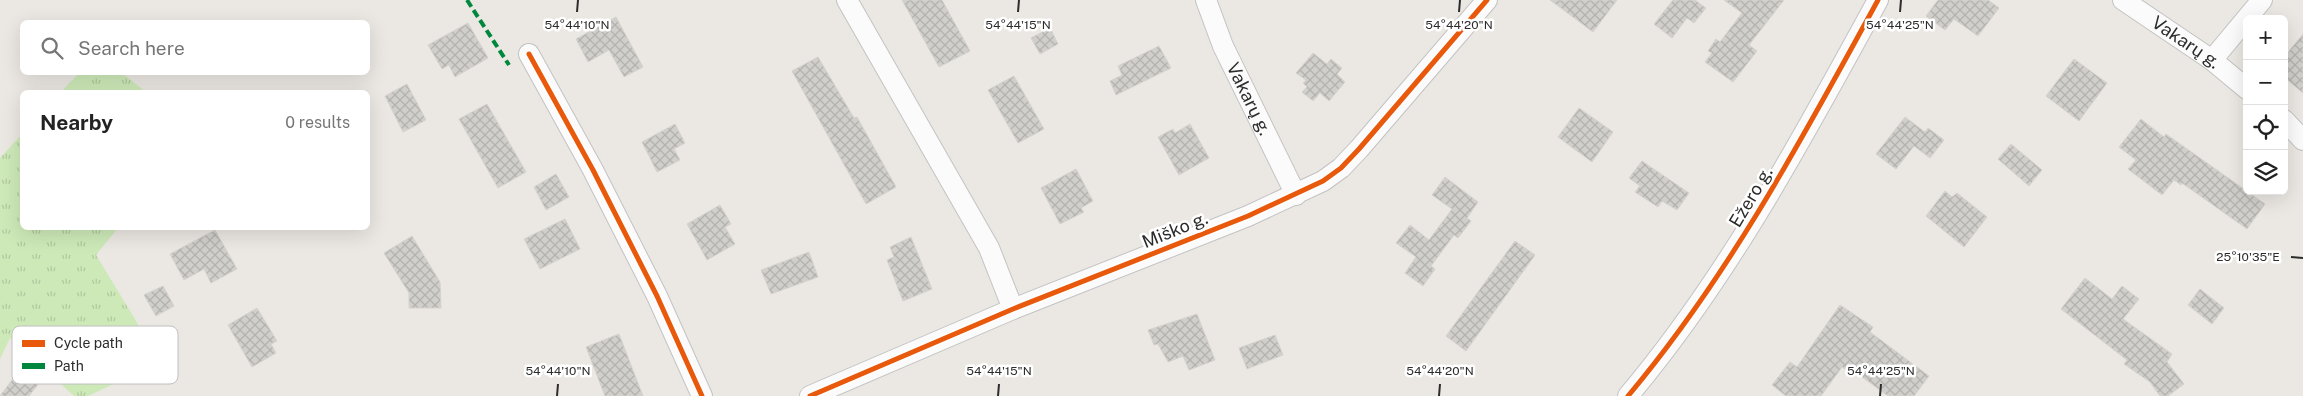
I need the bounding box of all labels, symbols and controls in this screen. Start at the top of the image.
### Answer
street label: Vakarų g. [2148,11,2225,73]
map controls [2243,15,2288,195]
button: + [2243,15,2288,60]
text: 54°44'10"N [544,18,610,32]
text: 54°44'15"N [985,18,1051,32]
text: 54°44'20"N [1425,18,1493,32]
text: 54°44'25"N [1866,18,1934,32]
search box [20,20,370,75]
icon: search [38,34,66,62]
text: Search here [78,37,185,59]
street label: Vakarų g. [1223,59,1276,139]
button: − [2243,60,2288,105]
button: locate [2243,105,2288,150]
text: Nearby [40,110,113,135]
text: 0 results [285,113,350,132]
button: layers [2243,150,2288,195]
street label: Ežero g. [1724,163,1777,231]
street label: Miško g. [1139,207,1211,252]
text: 25°10'35"E [2216,250,2280,264]
legend [12,326,178,384]
text: Cycle path [54,335,123,351]
text: Path [54,358,84,374]
text: 54°44'10"N [525,364,591,378]
text: 54°44'15"N [966,364,1032,378]
text: 54°44'20"N [1406,364,1474,378]
text: 54°44'25"N [1847,364,1915,378]

